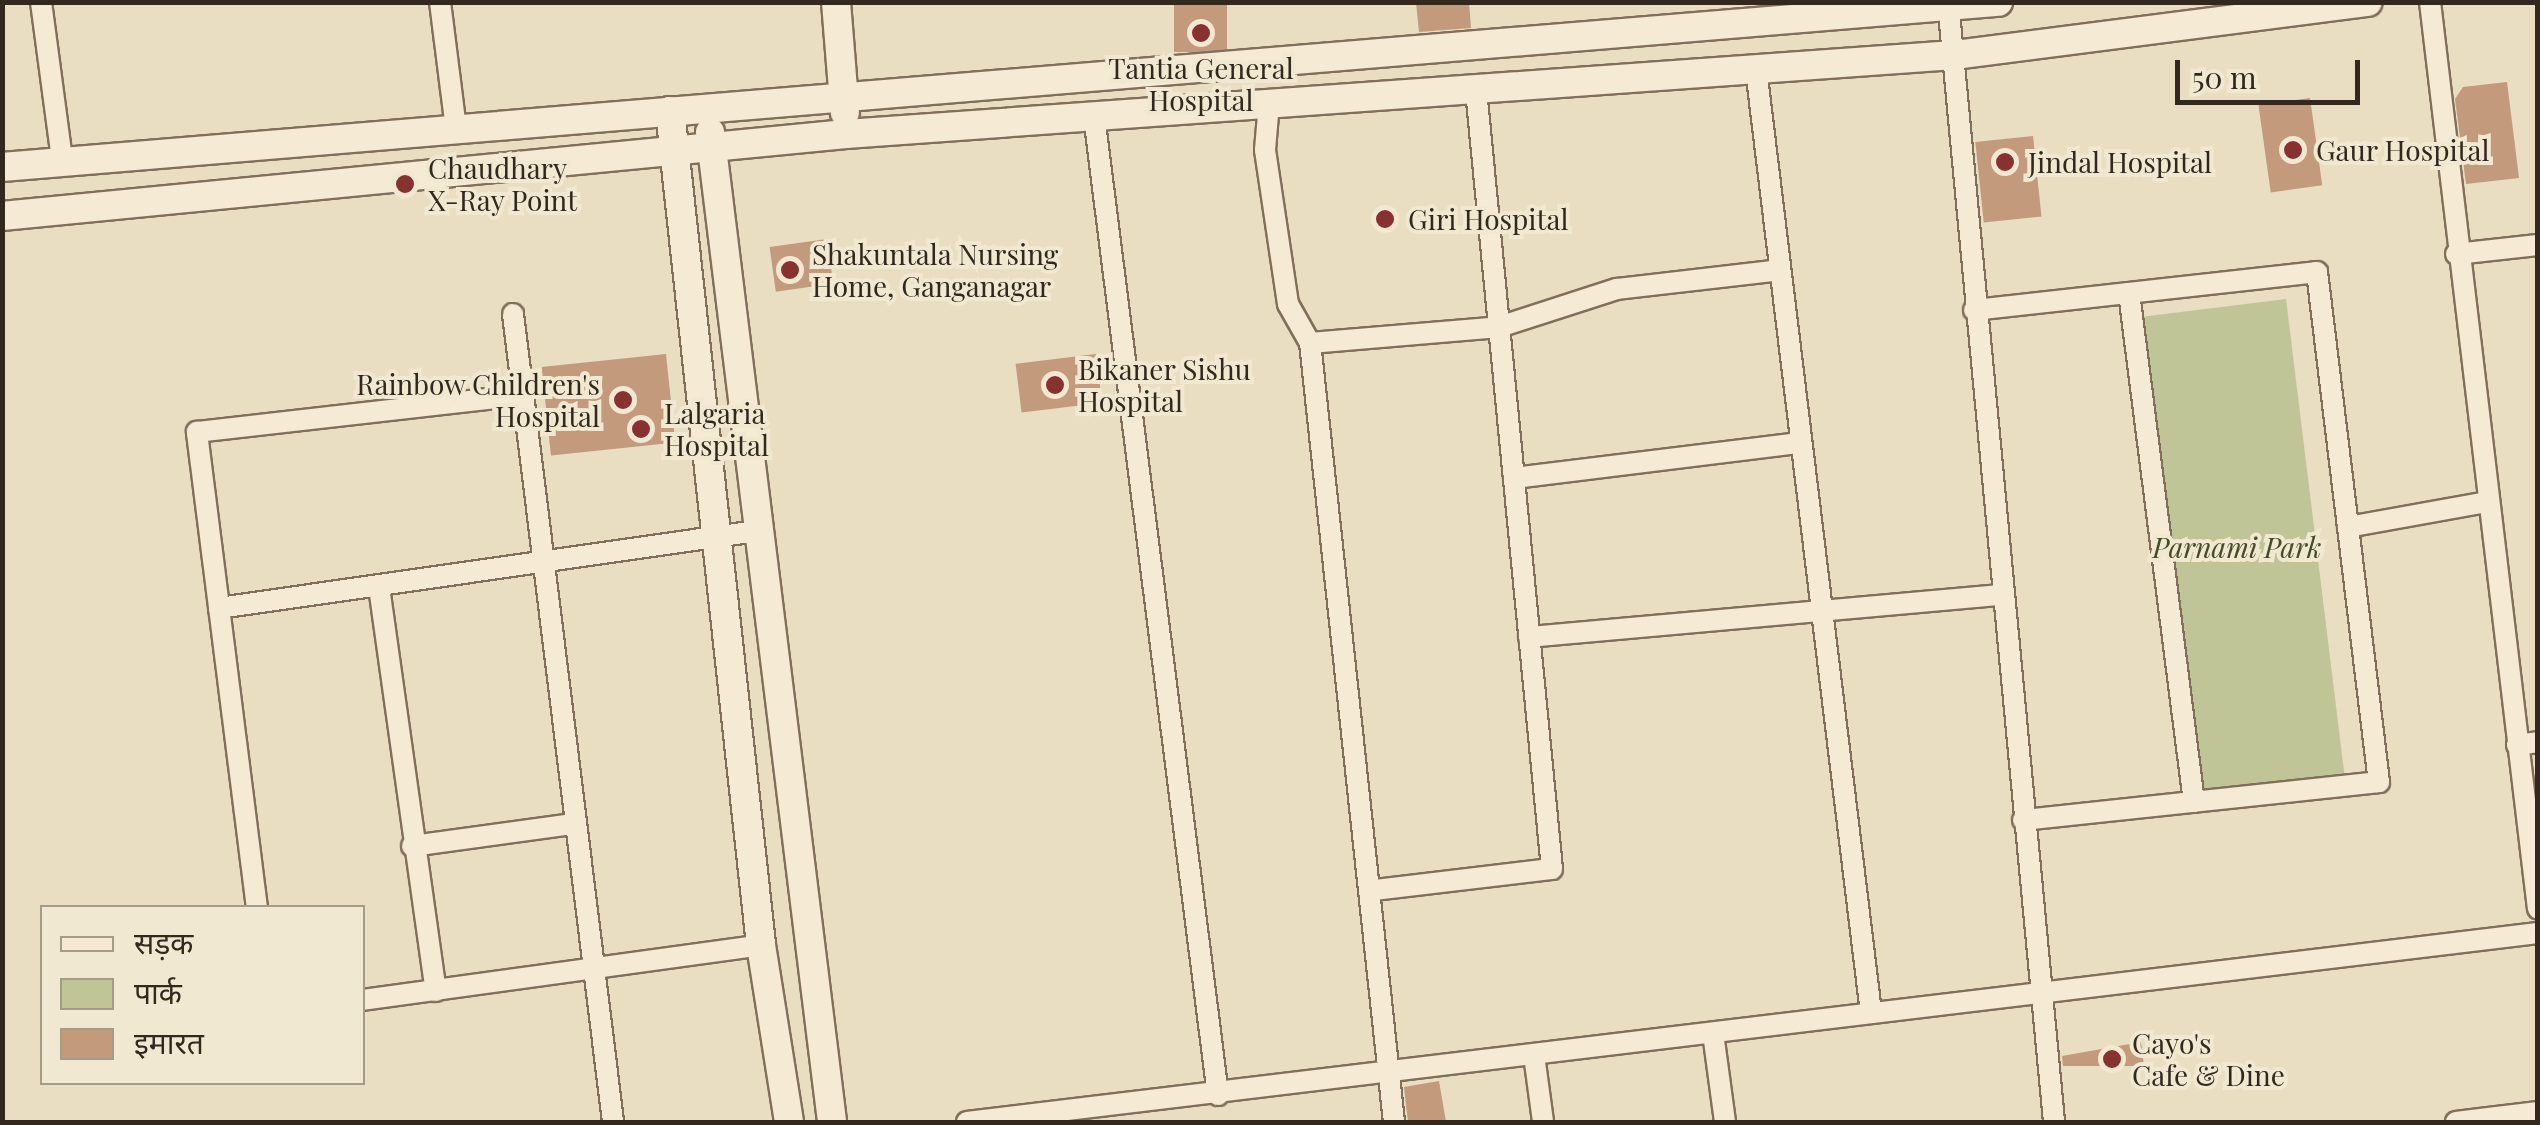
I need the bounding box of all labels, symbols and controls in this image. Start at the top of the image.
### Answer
marker: Tantia General Hospital [1188,20,1214,46]
scale bar [2180,40,2365,102]
place label: Tantia General Hospital [1108,51,1294,117]
text: 50 m [2192,57,2257,97]
place label: Gaur Hospital [2316,133,2490,167]
marker: Gaur Hospital [2280,137,2306,163]
place label: Jindal Hospital [2028,145,2212,179]
marker: Jindal Hospital [1992,149,2018,175]
place label: Chaudhary X-Ray Point [428,151,578,217]
marker: Chaudhary X-Ray Point [392,171,418,197]
place label: Giri Hospital [1408,202,1568,236]
marker: Giri Hospital [1372,206,1398,232]
place label: Shakuntala Nursing Home, Ganganagar [812,237,1059,303]
marker: Shakuntala Nursing Home, Ganganagar [777,257,803,283]
place label: Bikaner Sishu Hospital [1078,352,1251,418]
place label: Rainbow Children's Hospital [356,367,600,433]
marker: Bikaner Sishu Hospital [1042,372,1068,398]
marker: Rainbow Children's Hospital [610,387,636,413]
place label: Lalgaria Hospital [664,396,769,462]
marker: Lalgaria Hospital [628,416,654,442]
park label: Parnami Park [2152,530,2322,564]
legend [40,905,365,1085]
text: सड़क [134,922,193,962]
text: पार्क [134,972,182,1012]
text: इमारत [134,1022,204,1062]
place label: Cayo's Cafe & Dine [2132,1026,2285,1092]
marker: Cayo's Cafe & Dine [2101,1048,2123,1070]

